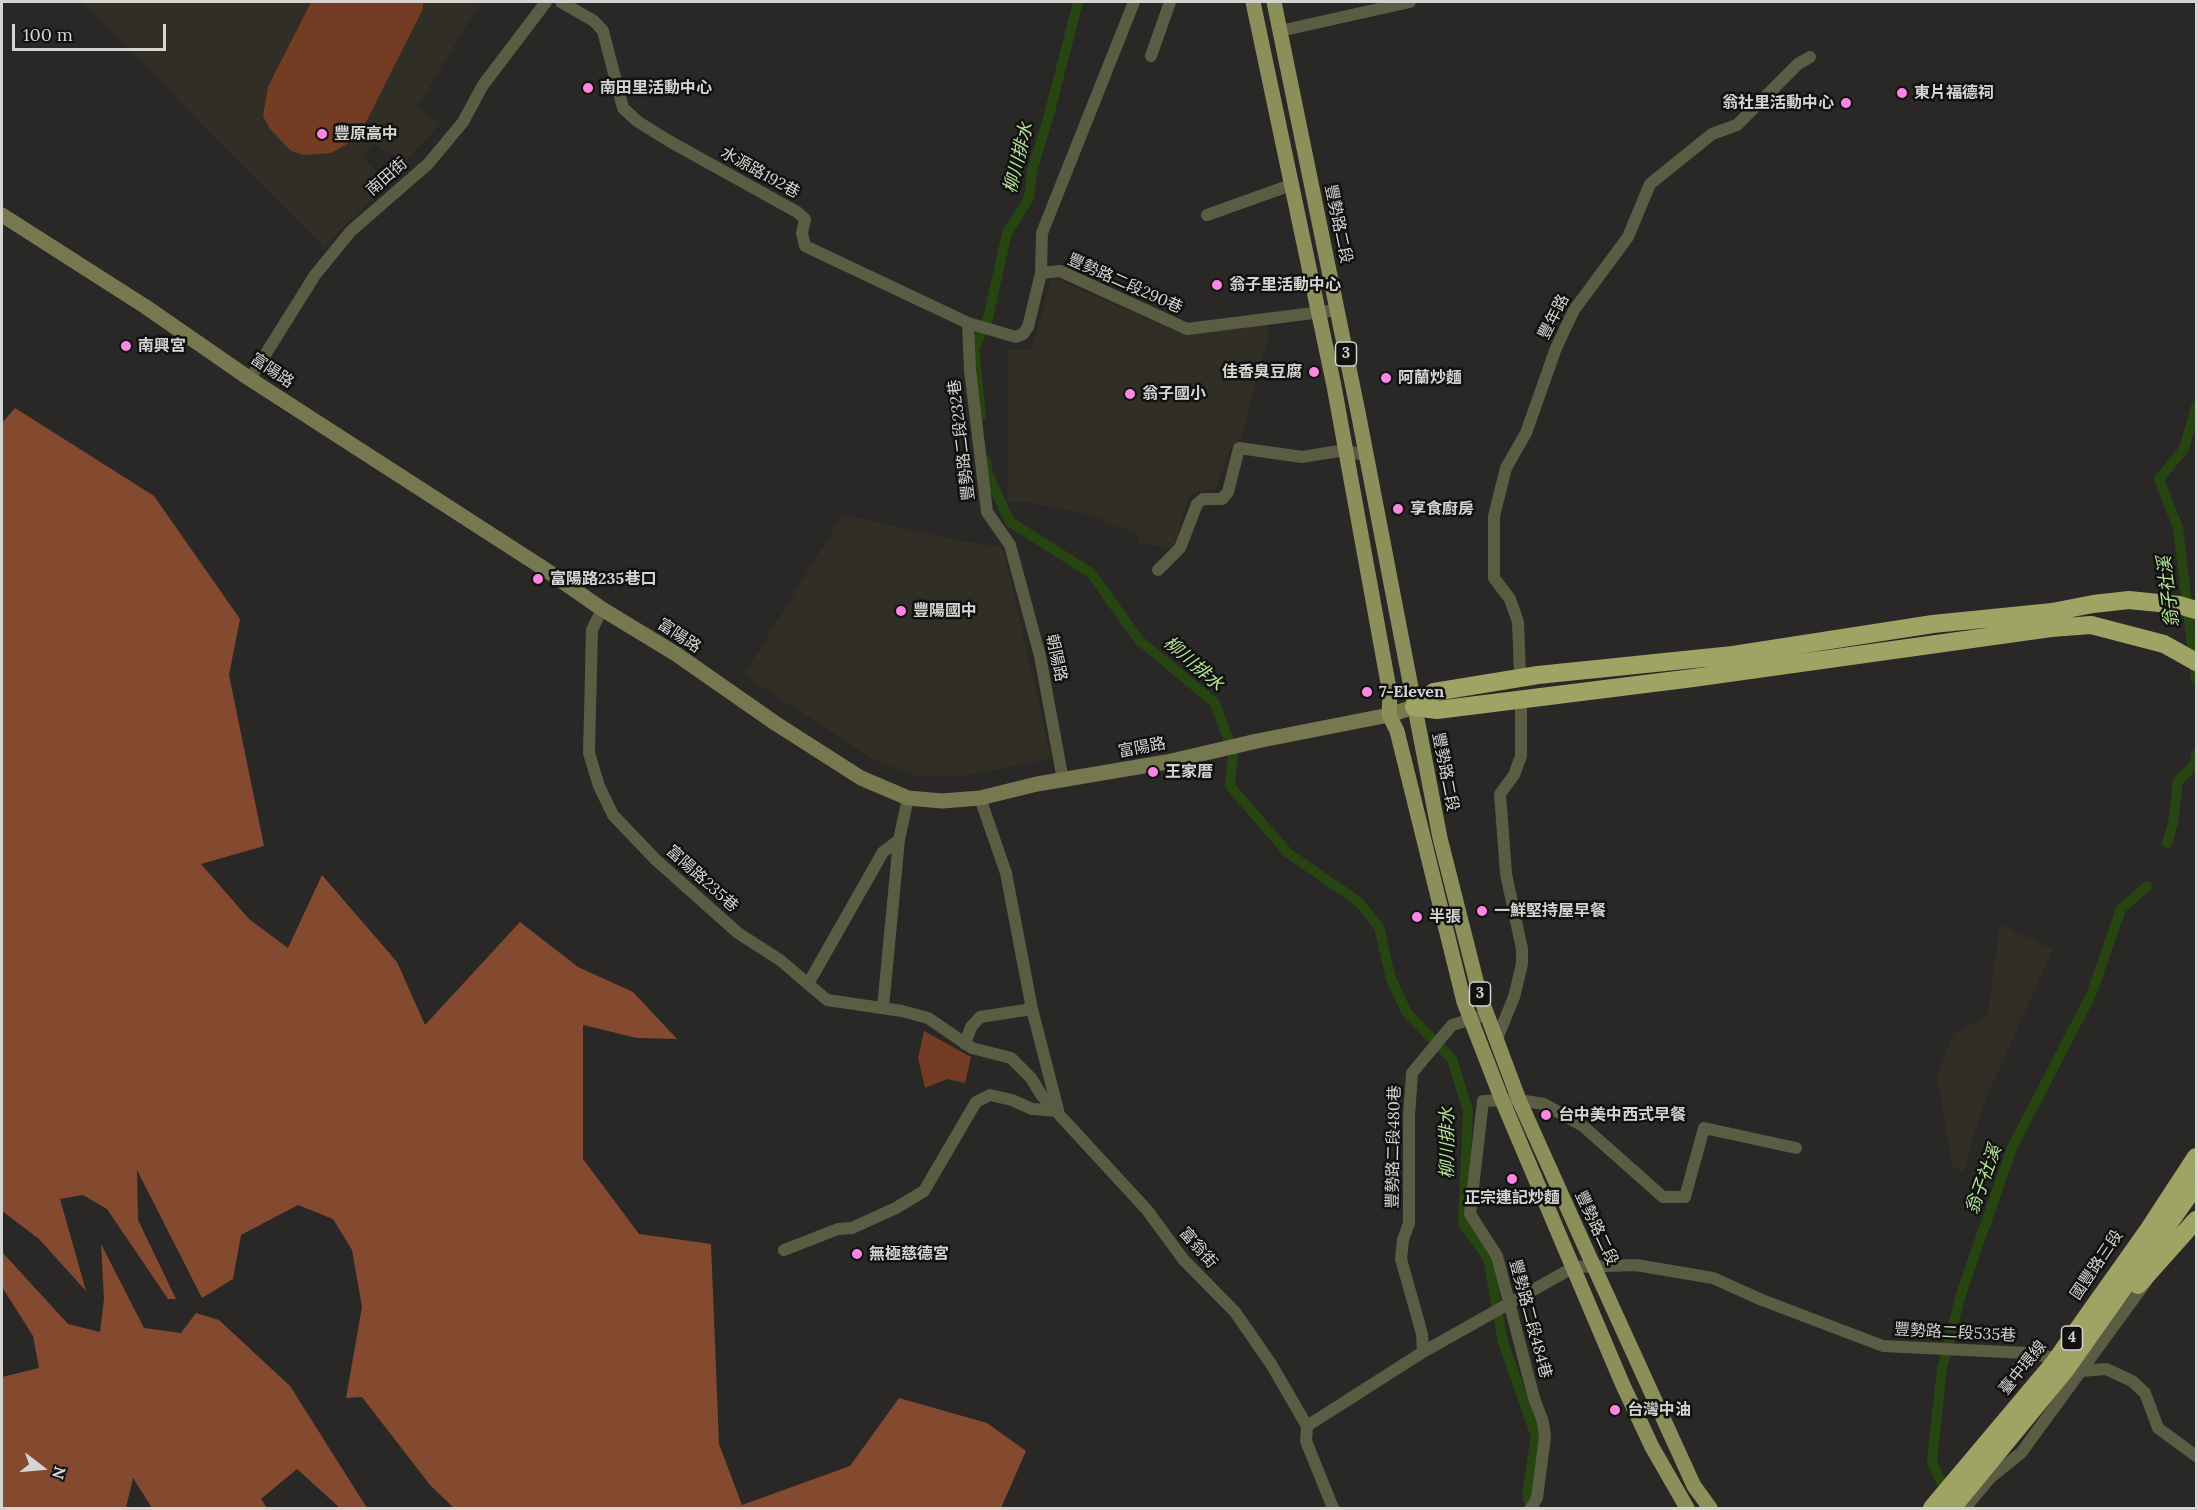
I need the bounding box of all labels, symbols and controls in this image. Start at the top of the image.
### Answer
scale bar [15,12,170,50]
text: 100 m [23,23,73,46]
place label: 南田里活動中心 [600,78,712,98]
marker: 南田里活動中心 [581,81,595,95]
place label: 東片福德祠 [1914,83,1994,103]
marker: 東片福德祠 [1895,86,1909,100]
place label: 翁社里活動中心 [1722,93,1834,113]
marker: 翁社里活動中心 [1839,96,1853,110]
water label: 柳川排水 [1000,120,1038,196]
place label: 豐原高中 [334,124,398,144]
marker: 豐原高中 [315,127,329,141]
street label: 水源路192巷 [717,143,803,203]
street label: 南田街 [363,154,411,200]
street label: 豐勢路二段 [1320,183,1356,265]
street label: 豐勢路二段290巷 [1065,250,1185,318]
place label: 翁子里活動中心 [1229,275,1341,295]
marker: 翁子里活動中心 [1210,278,1224,292]
street label: 豐年路 [1535,291,1573,343]
place label: 南興宮 [138,336,186,356]
marker: 南興宮 [119,339,133,353]
road number: 3 [1336,342,1356,366]
street label: 富陽路 [247,350,297,392]
place label: 佳香臭豆腐 [1222,362,1302,382]
marker: 佳香臭豆腐 [1307,365,1321,379]
place label: 阿蘭炒麵 [1398,368,1462,388]
marker: 阿蘭炒麵 [1379,371,1393,385]
street label: 豐勢路二段232巷 [945,378,979,502]
place label: 翁子國小 [1142,384,1206,404]
marker: 翁子國小 [1123,387,1137,401]
place label: 享食廚房 [1410,499,1474,519]
marker: 享食廚房 [1391,502,1405,516]
water label: 翁子社溪 [2154,555,2184,629]
place label: 富陽路235巷口 [550,569,656,589]
marker: 富陽路235巷口 [531,572,545,586]
place label: 豐陽國中 [913,601,977,621]
marker: 豐陽國中 [894,604,908,618]
street label: 富陽路 [654,615,704,657]
water label: 柳川排水 [1159,632,1227,696]
street label: 朝陽路 [1042,633,1070,683]
place label: 7-Eleven [1379,682,1444,702]
marker: 7-Eleven [1360,685,1374,699]
street label: 豐勢路二段 [1428,731,1462,813]
street label: 富陽路 [1117,734,1167,762]
place label: 王家厝 [1165,762,1213,782]
marker: 王家厝 [1146,765,1160,779]
street label: 富陽路235巷 [662,842,742,916]
place label: 一鮮堅持屋早餐 [1494,901,1606,921]
marker: 一鮮堅持屋早餐 [1475,904,1489,918]
place label: 半張 [1429,907,1461,927]
marker: 半張 [1410,910,1424,924]
road number: 3 [1470,982,1490,1006]
street label: 豐勢路二段480巷 [1383,1085,1405,1209]
place label: 台中美中西式早餐 [1558,1105,1686,1125]
water label: 柳川排水 [1437,1107,1459,1179]
marker: 台中美中西式早餐 [1539,1108,1553,1122]
water label: 翁子社溪 [1962,1142,2006,1218]
marker: 正宗連記炒麵 [1505,1172,1519,1186]
place label: 正宗連記炒麵 [1464,1188,1560,1208]
street label: 豐勢路二段 [1570,1188,1622,1268]
street label: 富翁街 [1175,1224,1221,1272]
street label: 國豐路三段 [2067,1226,2127,1304]
place label: 無極慈德宮 [869,1244,949,1264]
marker: 無極慈德宮 [850,1247,864,1261]
street label: 豐勢路二段484巷 [1505,1257,1555,1381]
street label: 豐勢路二段535巷 [1893,1320,2017,1346]
road number: 4 [2062,1326,2082,1350]
street label: 臺中環線 [1995,1337,2051,1399]
place label: 台灣中油 [1627,1400,1691,1420]
marker: 台灣中油 [1608,1403,1622,1417]
north arrow [12,1438,72,1498]
text: N [48,1464,71,1482]

